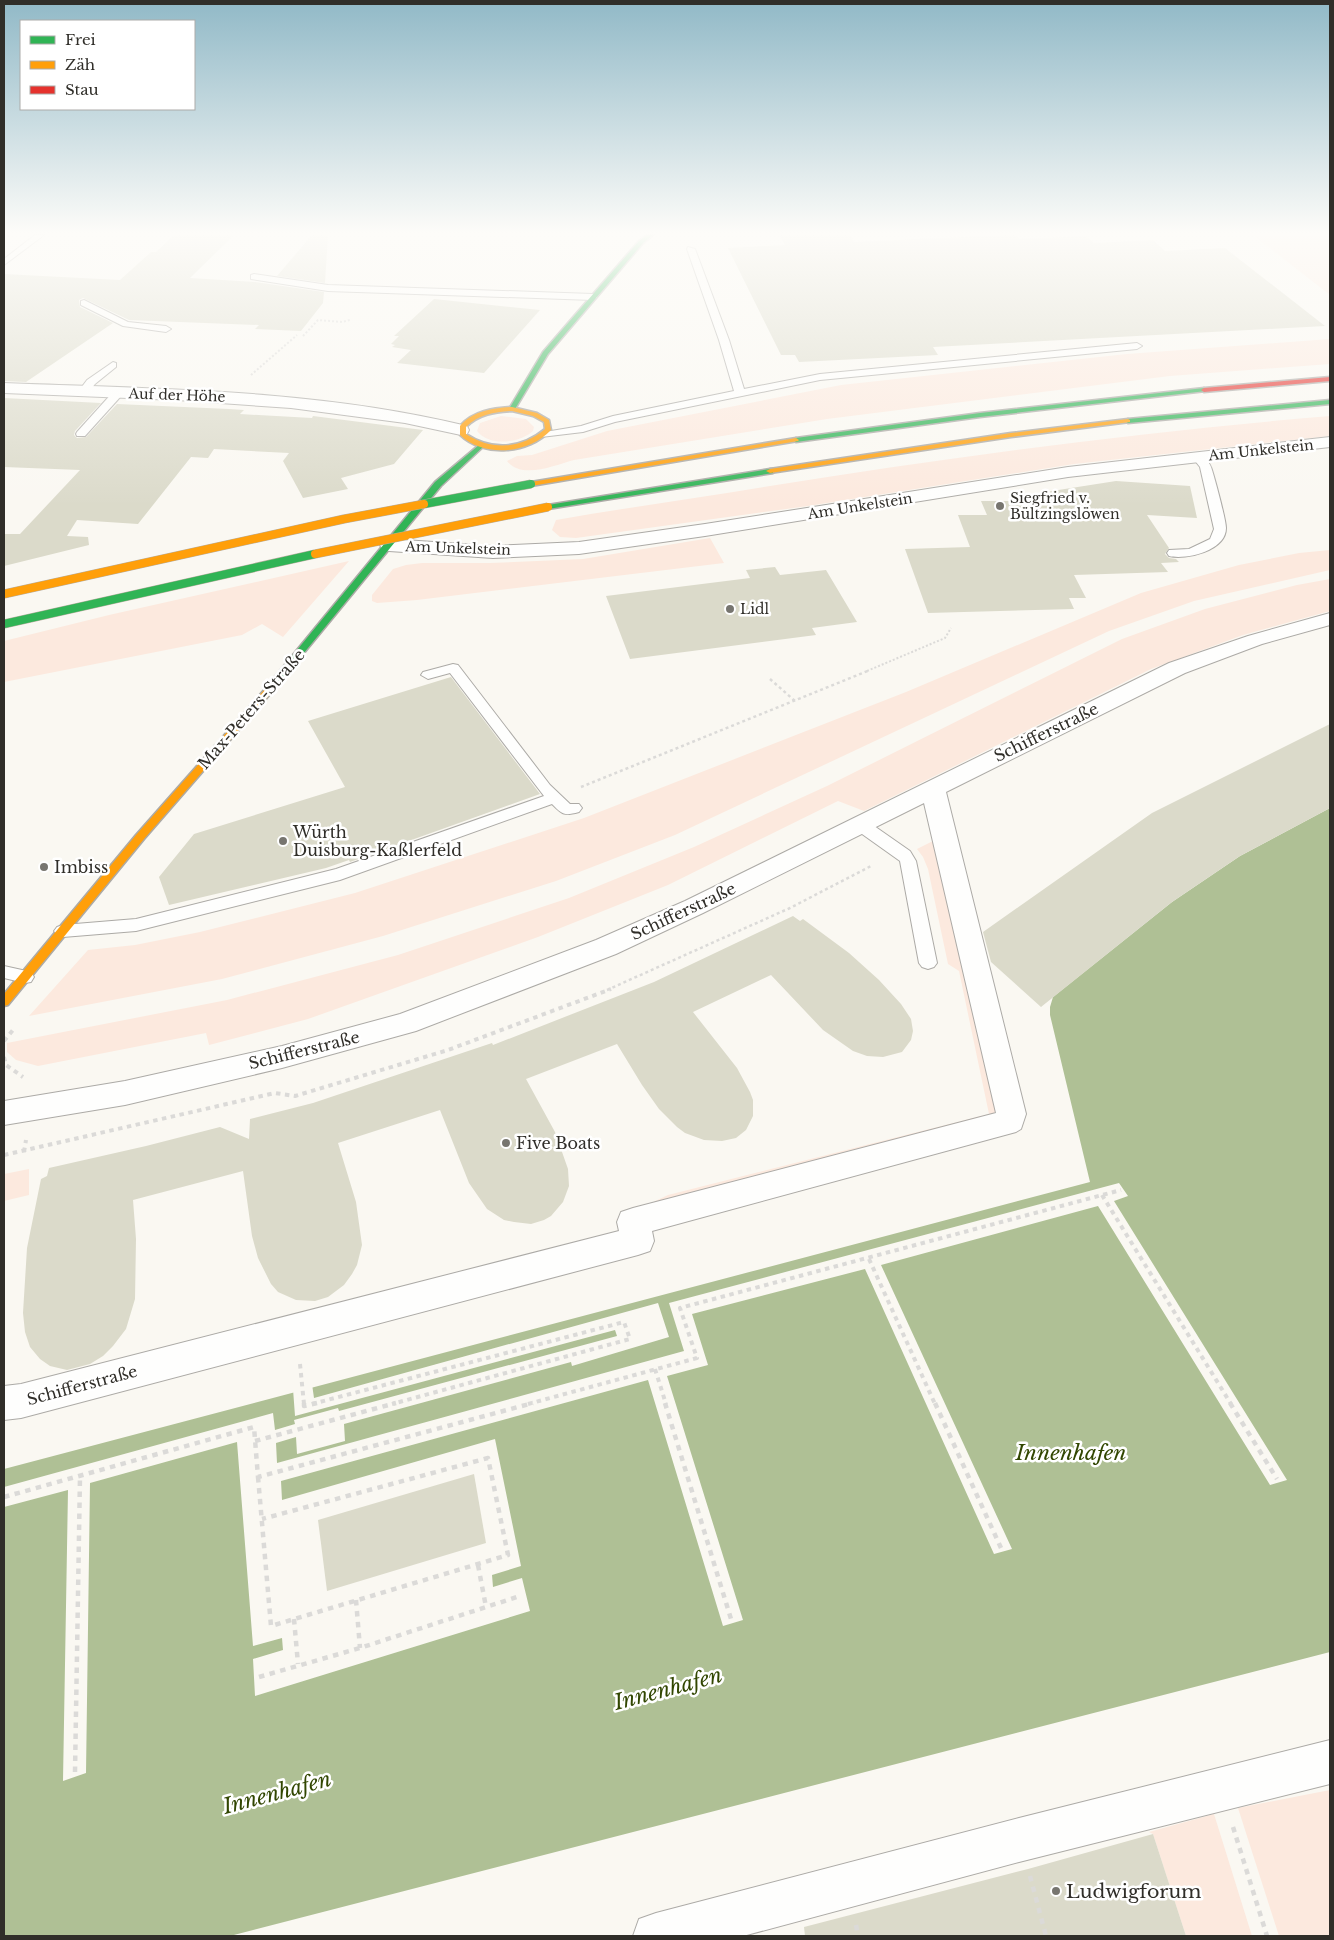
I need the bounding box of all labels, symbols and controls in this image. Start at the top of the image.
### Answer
legend [20,20,195,110]
text: Frei [65,30,96,49]
text: Zäh [65,55,95,74]
text: Stau [65,80,99,99]
street label: Auf der Höhe [127,384,226,406]
street label: Am Unkelstein [1206,435,1315,465]
street label: Am Unkelstein [805,489,914,523]
place label: Siegfried v. Bültzingslöwen [1010,489,1120,523]
marker: Siegfried v. Bültzingslöwen [994,500,1006,512]
street label: Am Unkelstein [404,537,512,559]
place label: Lidl [740,600,769,618]
marker: Lidl [724,603,736,615]
street label: Max-Peters-Straße [193,645,309,773]
street label: Schifferstraße [991,698,1101,766]
place label: Würth Duisburg-Kaßlerfeld [292,822,462,860]
marker: Würth Duisburg-Kaßlerfeld [277,835,289,847]
place label: Imbiss [54,857,108,877]
marker: Imbiss [38,861,50,873]
street label: Schifferstraße [627,878,739,944]
street label: Schifferstraße [246,1027,362,1073]
place label: Five Boats [516,1133,600,1153]
marker: Five Boats [500,1137,512,1149]
street label: Schifferstraße [25,1361,139,1409]
water label: Innenhafen [1015,1440,1126,1466]
water label: Innenhafen [610,1662,725,1716]
water label: Innenhafen [219,1766,334,1820]
place label: Ludwigforum [1066,1880,1202,1903]
marker: Ludwigforum [1050,1885,1062,1897]

